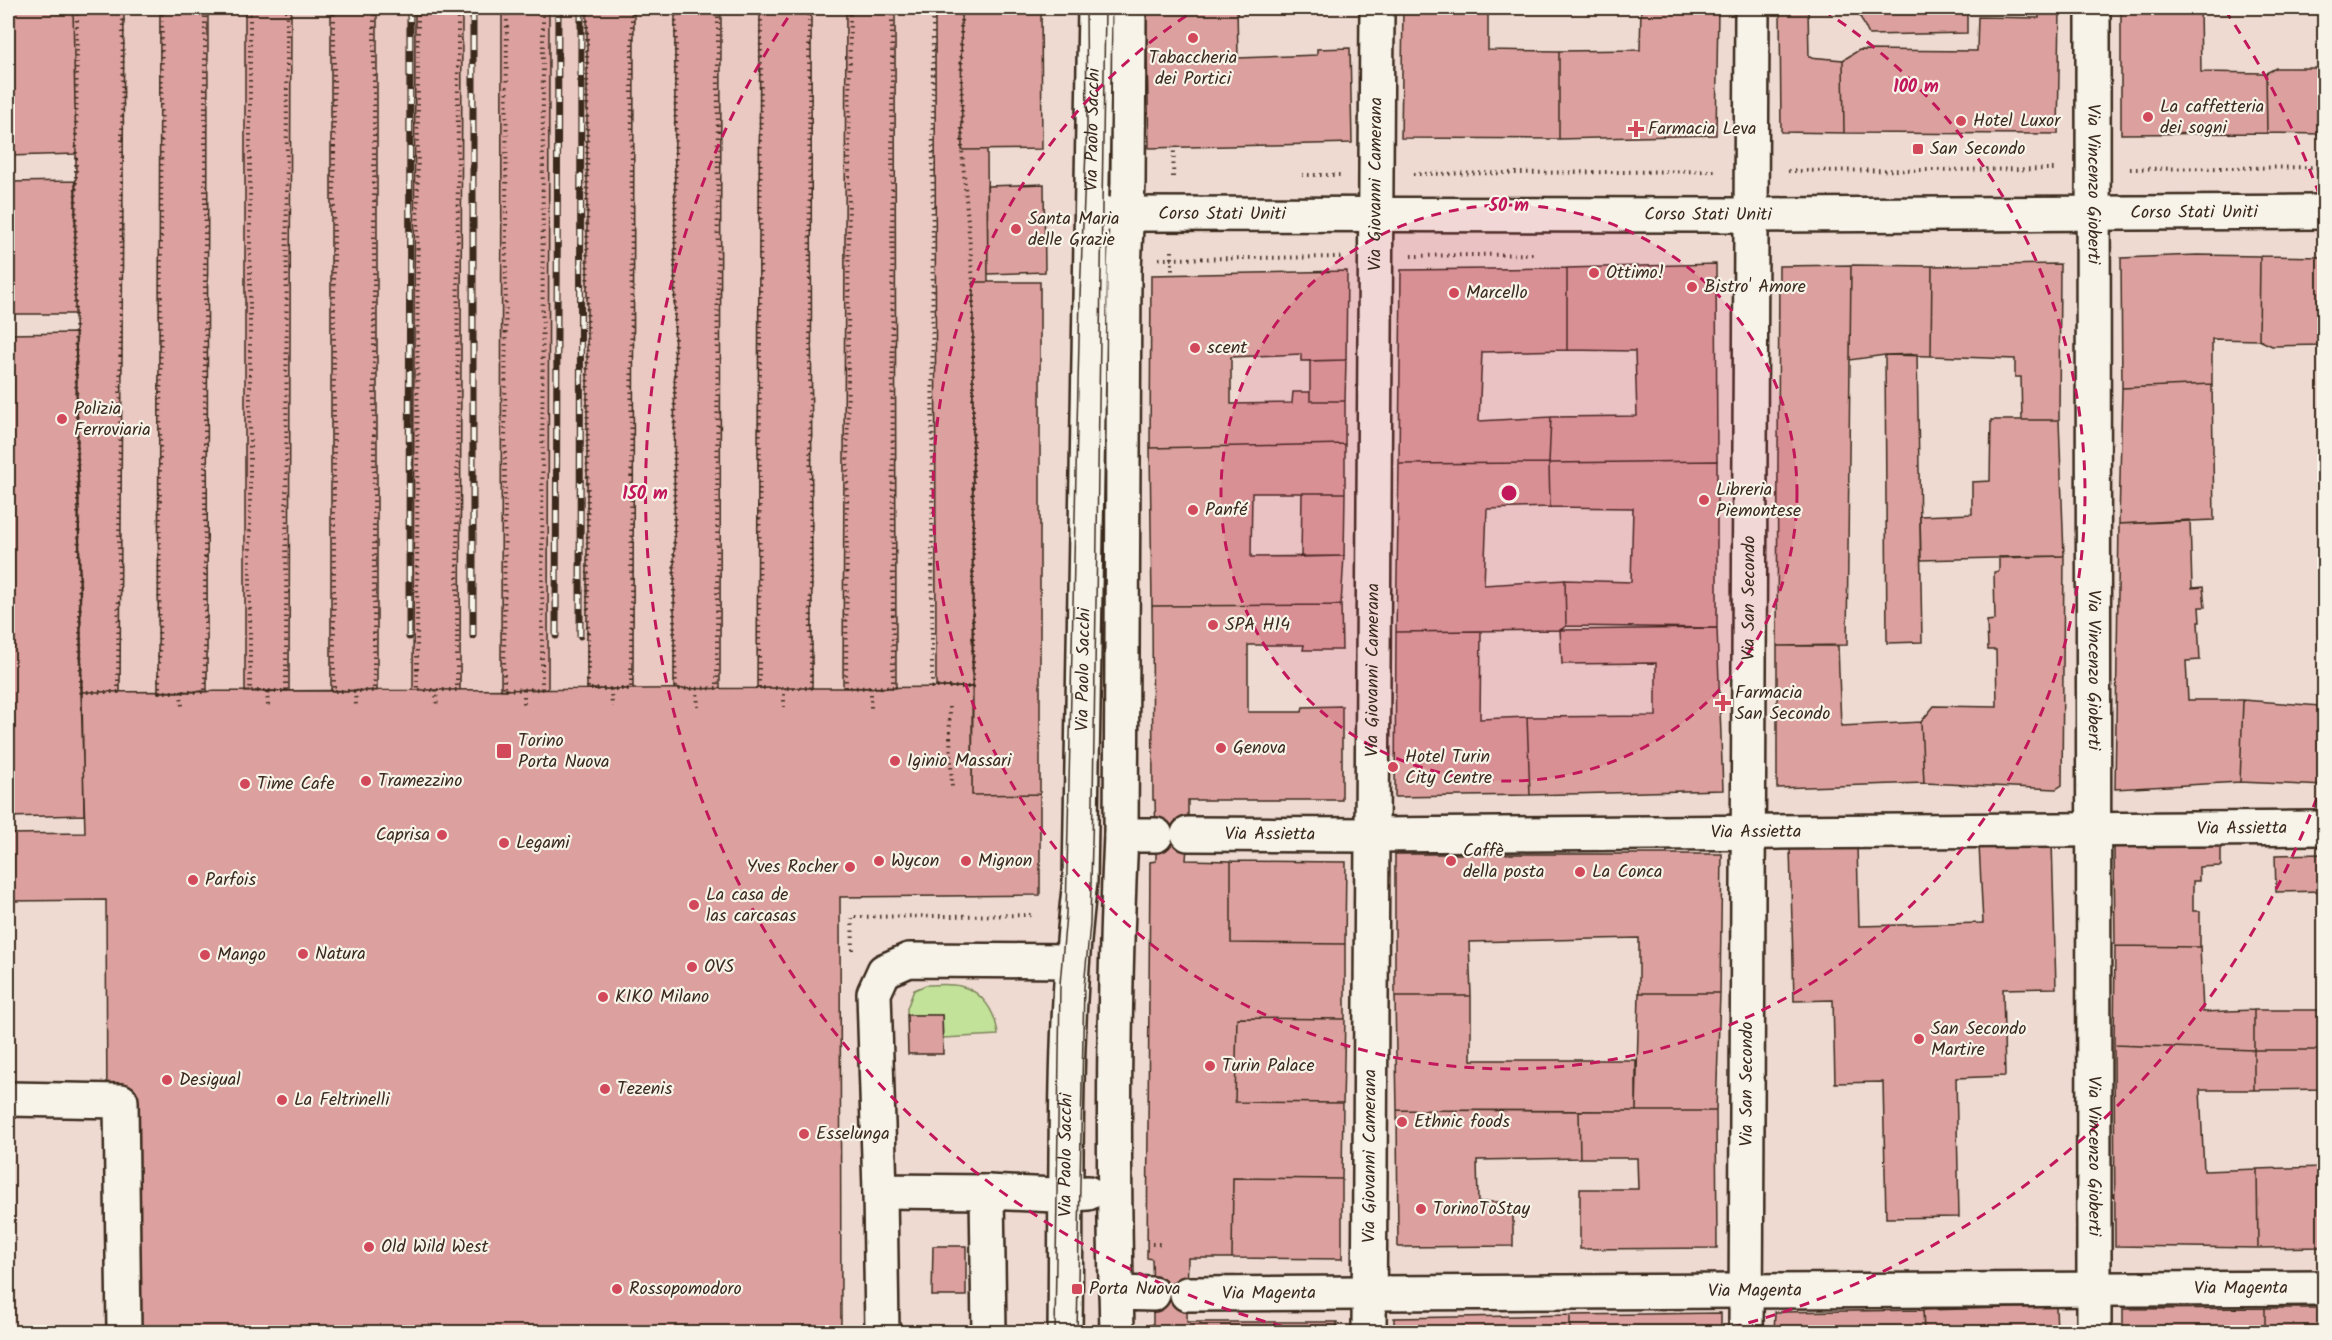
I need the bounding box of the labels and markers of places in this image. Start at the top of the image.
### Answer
marker: Tabaccheria dei Portici [1186,31,1200,45]
place label: Tabaccheria dei Portici [1149,44,1237,94]
place label: La caffetteria dei sogni [2160,93,2264,143]
place label: Hotel Luxor [1973,107,2061,136]
marker: La caffetteria dei sogni [2141,110,2155,124]
marker: Hotel Luxor [1954,114,1968,128]
place label: Farmacia Leva [1648,115,1757,144]
marker: Farmacia Leva [1629,122,1643,136]
place label: San Secondo [1930,135,2025,164]
marker: San Secondo [1911,142,1925,156]
place label: Santa Maria delle Grazie [1028,205,1120,255]
marker: Santa Maria delle Grazie [1009,222,1023,236]
place label: Ottimo! [1606,259,1664,288]
marker: Ottimo! [1587,266,1601,280]
place label: Bistro' Amore [1704,273,1806,302]
place label: Marcello [1466,279,1528,308]
marker: Bistro' Amore [1685,280,1699,294]
marker: Marcello [1447,286,1461,300]
place label: scent [1207,334,1248,363]
marker: scent [1188,341,1202,355]
place label: Polizia Ferroviaria [74,395,151,445]
marker: Polizia Ferroviaria [55,412,69,426]
place label: Libreria Piemontese [1716,476,1801,526]
centre of rings [1499,483,1519,503]
marker: Libreria Piemontese [1697,493,1711,507]
place label: Panfé [1205,496,1249,525]
marker: Panfé [1186,503,1200,517]
place label: SPA H14 [1225,611,1290,640]
marker: SPA H14 [1206,618,1220,632]
place label: Farmacia San Secondo [1735,679,1830,729]
marker: Farmacia San Secondo [1716,696,1730,710]
place label: Torino Porta Nuova [518,727,610,777]
place label: Genova [1233,734,1286,763]
marker: Genova [1214,741,1228,755]
marker: Torino Porta Nuova [495,742,513,760]
place label: Hotel Turin City Centre [1405,743,1492,793]
place label: Iginio Massari [907,747,1012,776]
marker: Iginio Massari [888,754,902,768]
marker: Hotel Turin City Centre [1386,760,1400,774]
place label: Tramezzino [378,767,462,796]
place label: Time Cafe [257,770,335,799]
marker: Tramezzino [359,774,373,788]
marker: Time Cafe [238,777,252,791]
place label: Caprisa [376,821,430,850]
marker: Caprisa [435,828,449,842]
place label: Legami [516,829,570,858]
marker: Legami [497,836,511,850]
place label: Caffè della posta [1463,837,1544,887]
place label: Wycon [891,847,939,876]
place label: Mignon [978,847,1032,876]
place label: Yves Rocher [747,853,839,882]
marker: Wycon [872,854,886,868]
marker: Mignon [959,854,973,868]
marker: Caffè della posta [1444,854,1458,868]
place label: La Conca [1592,858,1662,887]
marker: Yves Rocher [843,860,857,874]
marker: La Conca [1573,865,1587,879]
place label: Parfois [205,866,256,895]
marker: Parfois [186,873,200,887]
place label: La casa de las carcasas [706,881,797,931]
marker: La casa de las carcasas [687,898,701,912]
place label: Natura [315,940,366,969]
place label: Mango [217,941,266,970]
marker: Natura [296,947,310,961]
marker: Mango [198,948,212,962]
place label: OVS [704,953,735,982]
marker: OVS [685,960,699,974]
place label: KIKO Milano [615,983,709,1012]
marker: KIKO Milano [596,990,610,1004]
place label: San Secondo Martire [1931,1015,2026,1065]
marker: San Secondo Martire [1912,1032,1926,1046]
place label: Turin Palace [1222,1052,1315,1081]
marker: Turin Palace [1203,1059,1217,1073]
place label: Desigual [179,1066,241,1095]
marker: Desigual [160,1073,174,1087]
place label: Tezenis [617,1075,673,1104]
marker: Tezenis [598,1082,612,1096]
place label: La Feltrinelli [294,1086,390,1115]
marker: La Feltrinelli [275,1093,289,1107]
place label: Ethnic foods [1414,1108,1510,1137]
marker: Ethnic foods [1395,1115,1409,1129]
place label: Esselunga [816,1120,890,1149]
marker: Esselunga [797,1127,811,1141]
place label: TorinoToStay [1433,1195,1531,1224]
marker: TorinoToStay [1414,1202,1428,1216]
place label: Old Wild West [381,1233,489,1262]
marker: Old Wild West [362,1240,376,1254]
place label: Rossopomodoro [629,1275,742,1304]
place label: Porta Nuova [1089,1275,1181,1304]
marker: Rossopomodoro [610,1282,624,1296]
marker: Porta Nuova [1070,1282,1084,1296]

